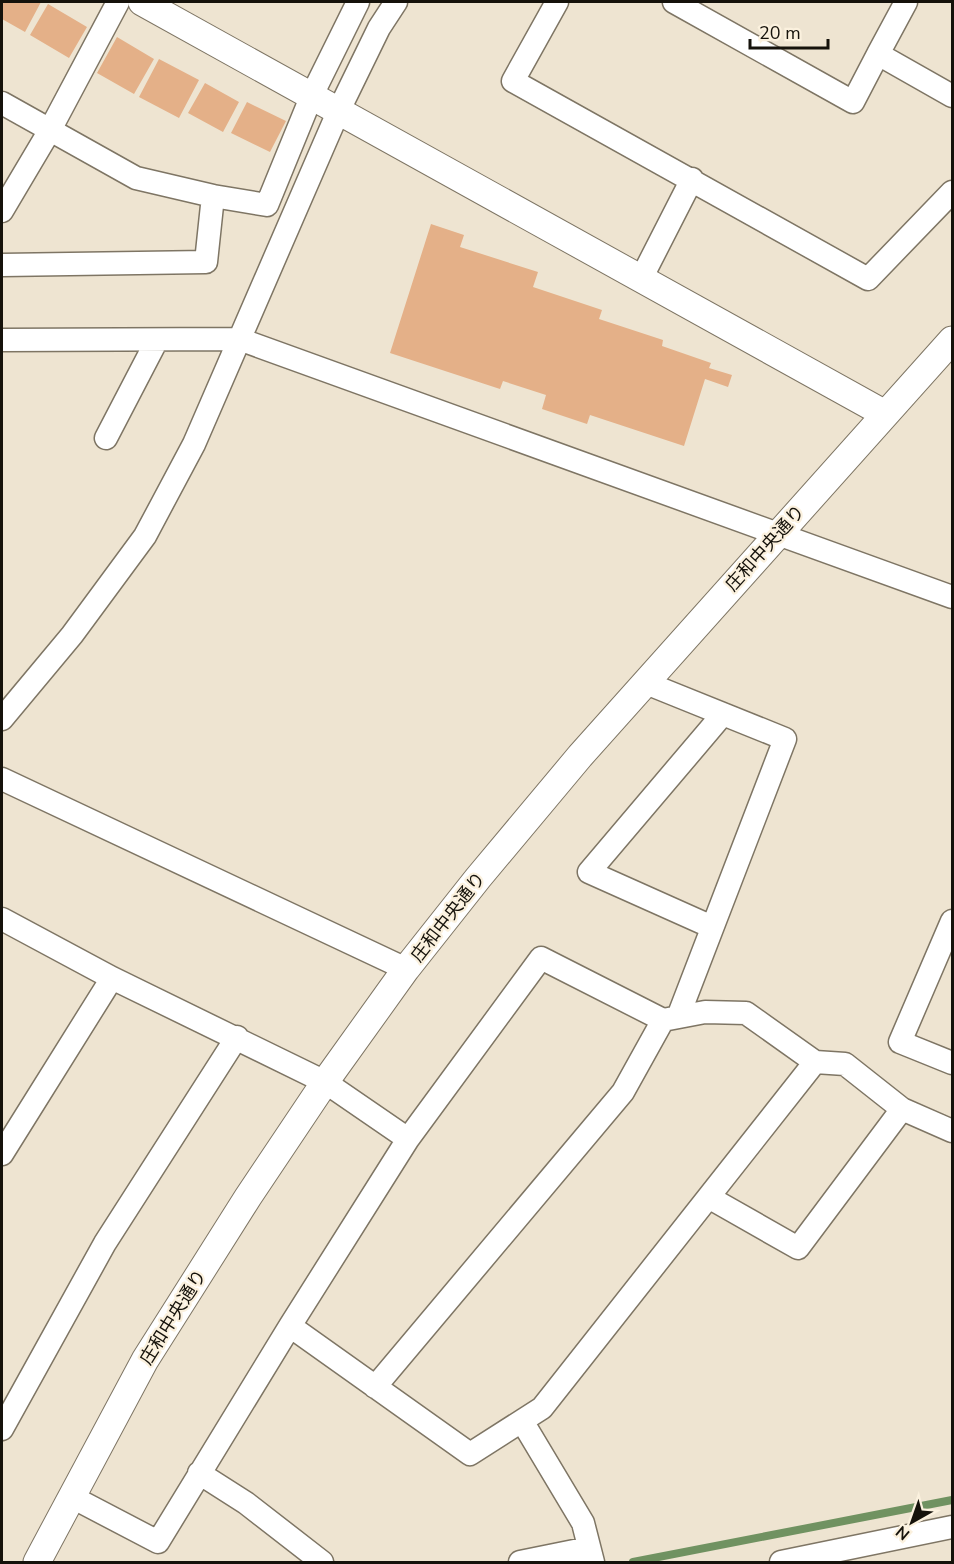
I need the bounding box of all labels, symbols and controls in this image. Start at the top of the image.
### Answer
scale bar [750,12,828,50]
text: 20 m [759,21,801,45]
street label: 庄和中央通り [720,500,810,596]
street label: 庄和中央通り [405,867,491,967]
street label: 庄和中央通り [134,1265,212,1369]
north arrow [882,1492,942,1552]
text: N [891,1520,915,1545]

